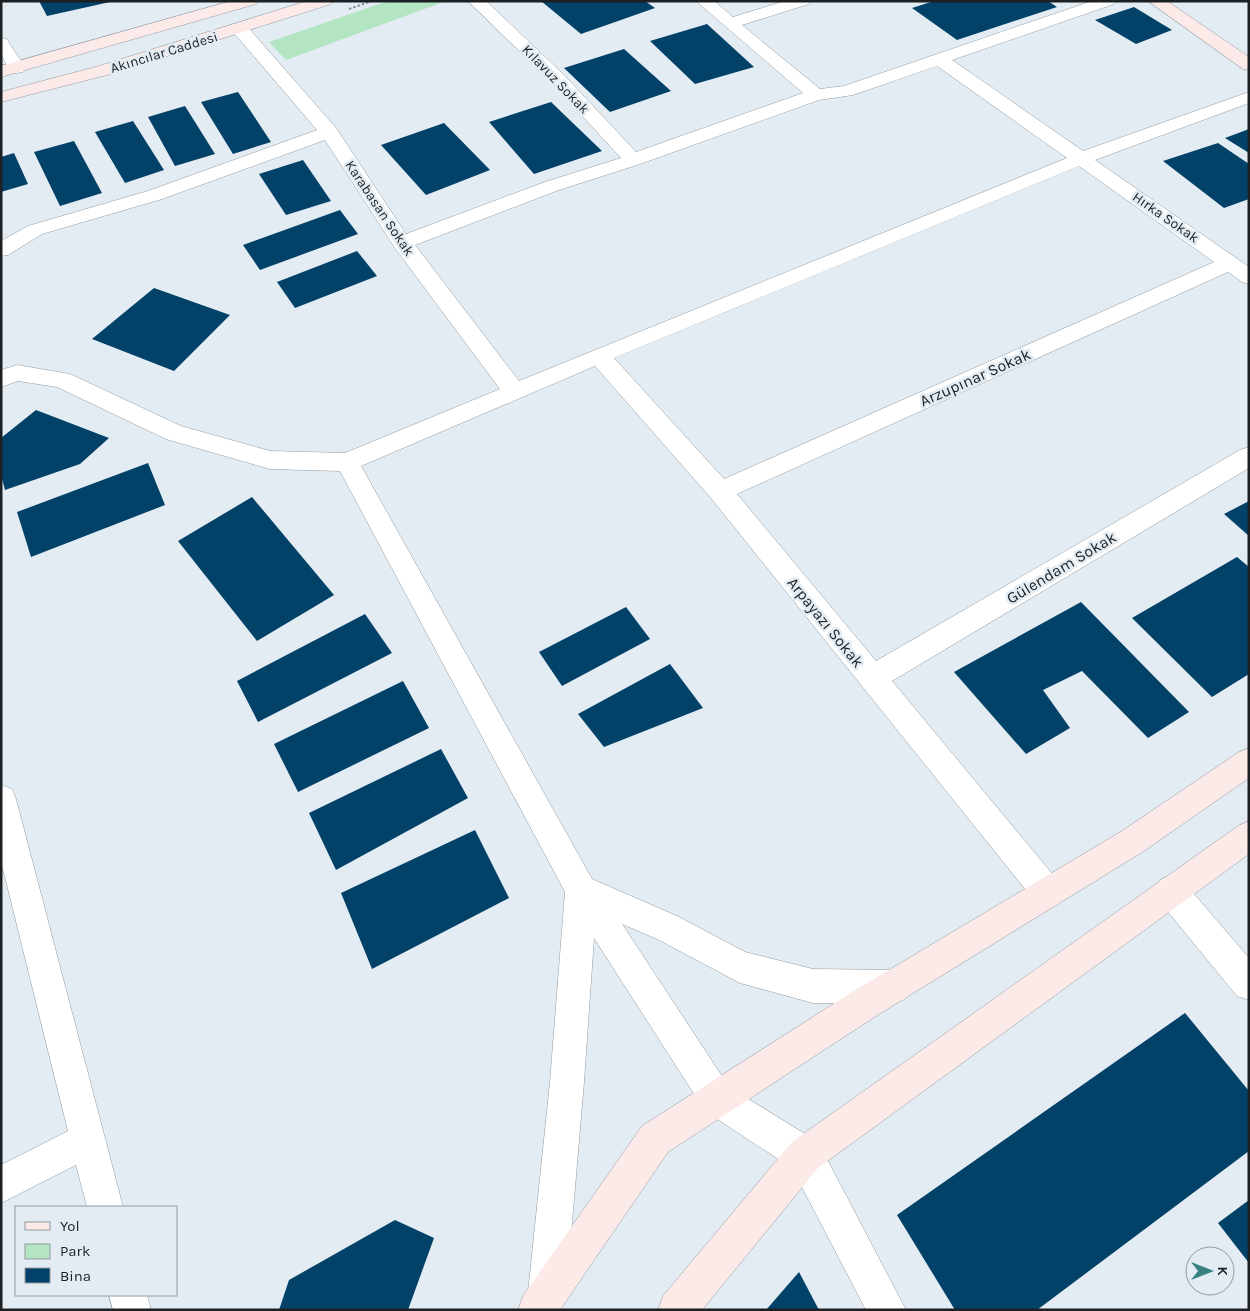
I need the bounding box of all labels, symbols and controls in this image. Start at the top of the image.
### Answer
street label: Akıncılar Caddesi [108,28,220,77]
street label: Kılavuz Sokak [518,41,593,117]
street label: Karabasan Sokak [341,157,418,259]
street label: Hırka Sokak [1129,188,1202,247]
street label: Arzupınar Sokak [917,344,1034,410]
street label: Gülendam Sokak [1003,527,1120,608]
street label: Arpayazı Sokak [783,573,868,671]
legend [15,1206,178,1296]
text: Yol [60,1217,80,1235]
text: Park [60,1242,90,1260]
north arrow [1185,1246,1235,1296]
text: K [1214,1266,1231,1276]
text: Bina [60,1267,91,1285]

